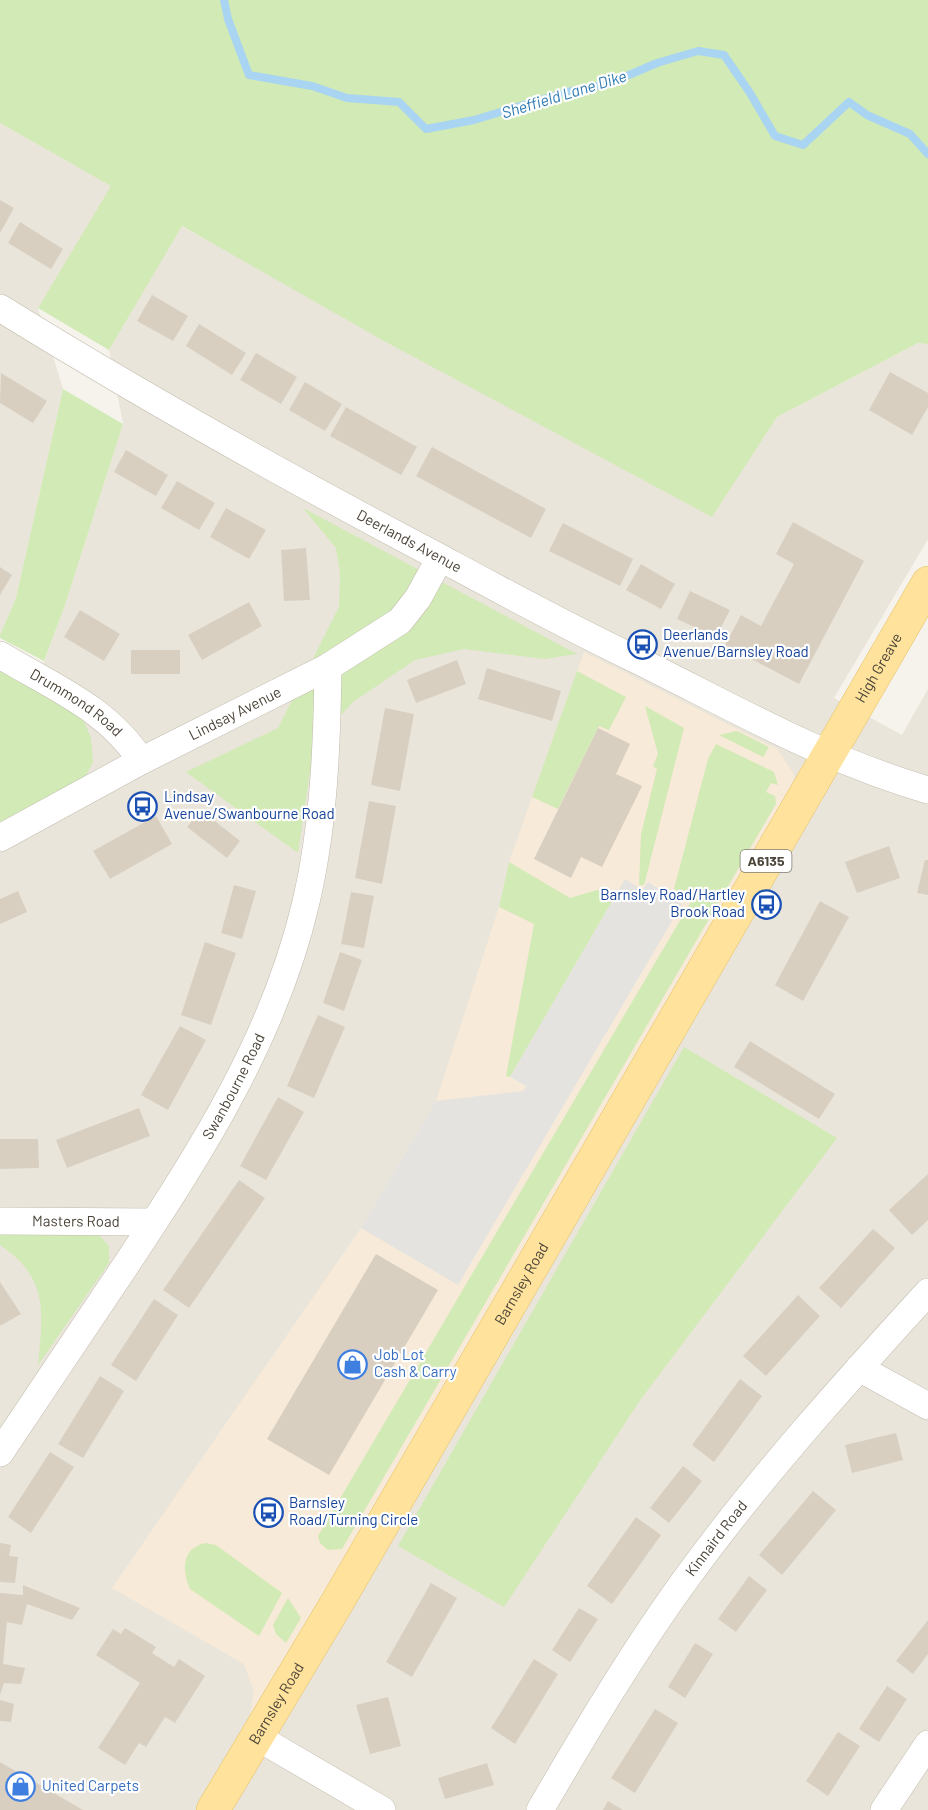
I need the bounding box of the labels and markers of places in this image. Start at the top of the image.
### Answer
place label: Deerlands Avenue/Barnsley Road [663,625,809,660]
bus stop icon: Deerlands Avenue/Barnsley Road [626,628,658,660]
place label: Lindsay Avenue/Swanbourne Road [164,787,335,822]
bus stop icon: Lindsay Avenue/Swanbourne Road [127,790,159,822]
place label: Barnsley Road/Hartley Brook Road [600,885,745,920]
bus stop icon: Barnsley Road/Hartley Brook Road [750,888,782,920]
place label: Job Lot Cash & Carry [374,1345,457,1380]
shop icon: Job Lot Cash & Carry [337,1348,369,1380]
place label: Barnsley Road/Turning Circle [289,1493,418,1528]
bus stop icon: Barnsley Road/Turning Circle [252,1496,284,1528]
shop icon: United Carpets [5,1770,37,1802]
place label: United Carpets [42,1776,139,1794]

